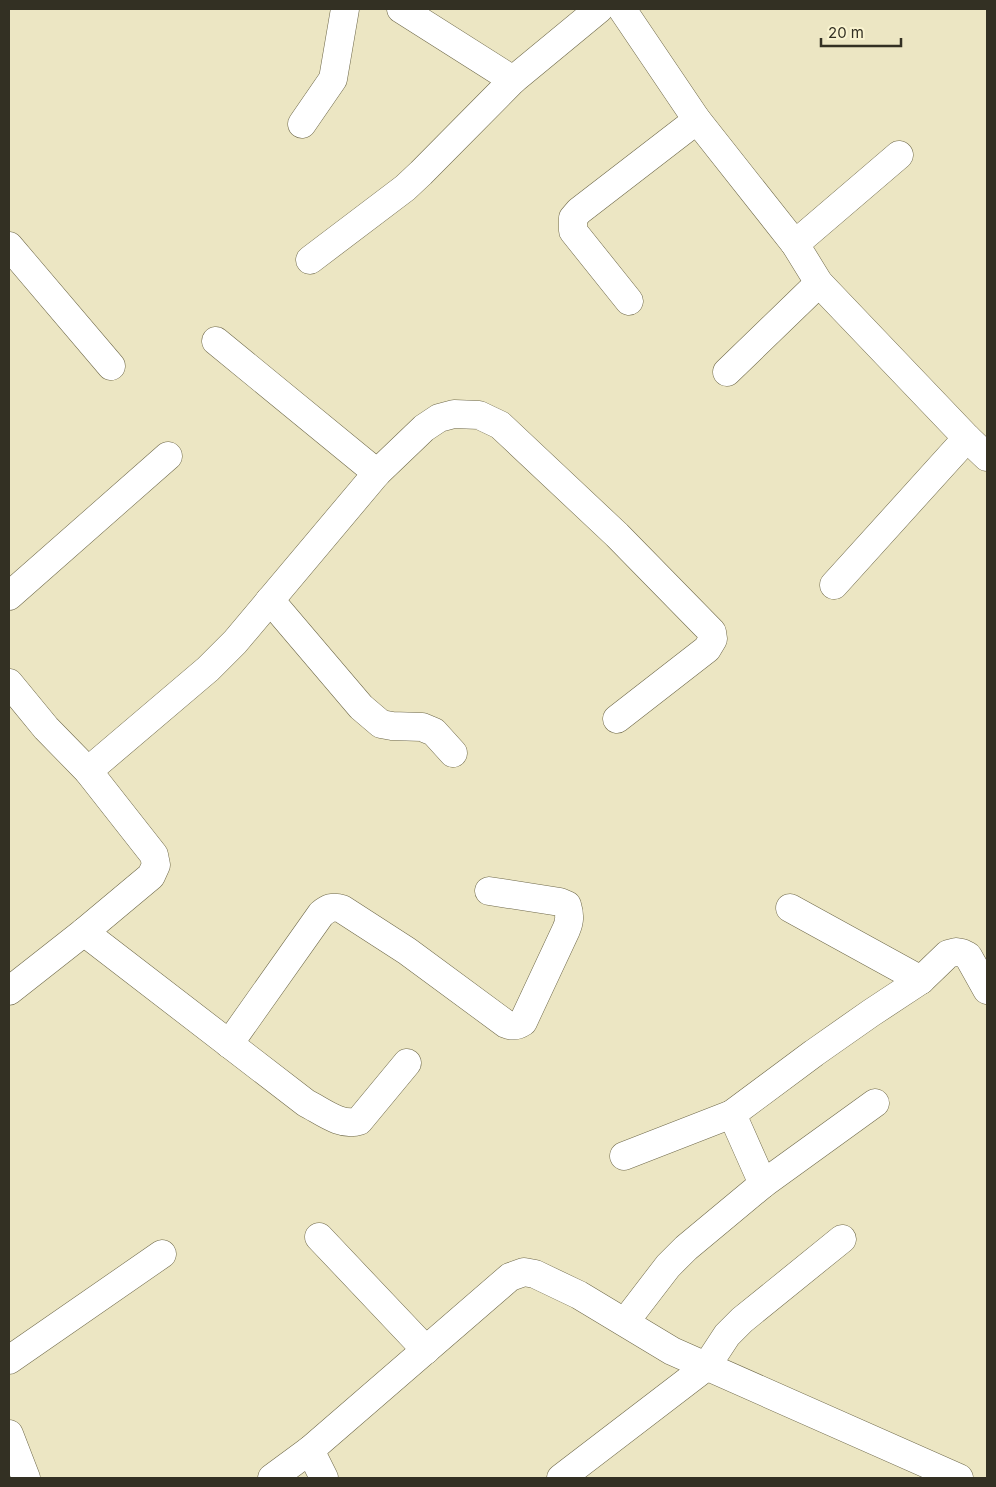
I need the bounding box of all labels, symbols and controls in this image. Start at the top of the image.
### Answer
scale bar [821,15,901,47]
text: 20 m [828,23,864,42]

